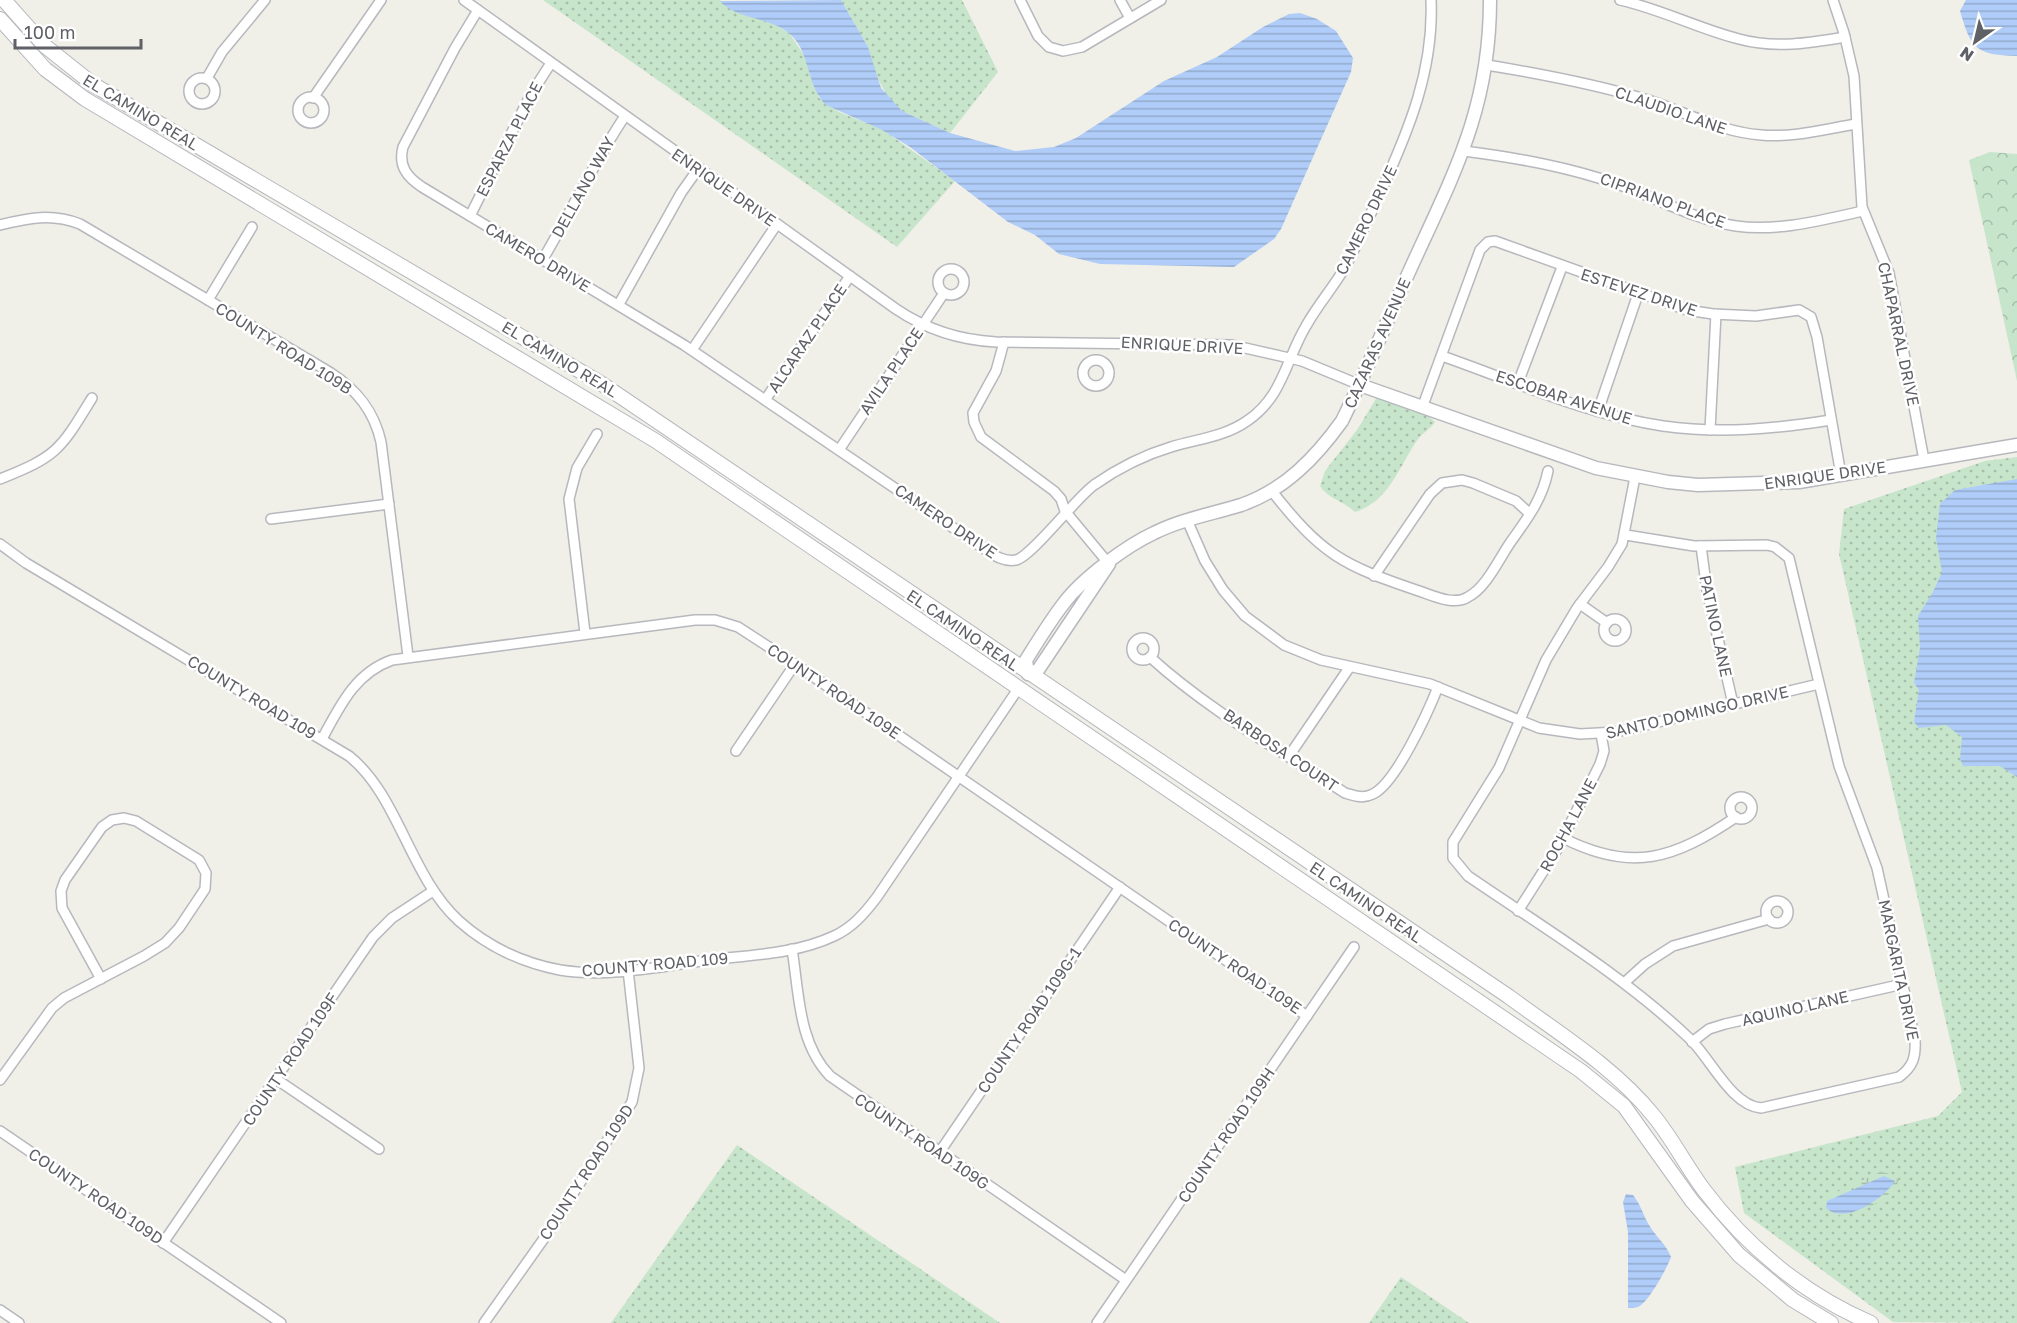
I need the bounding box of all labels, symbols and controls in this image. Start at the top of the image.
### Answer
scale bar [15,12,141,50]
north arrow [1945,12,2005,72]
text: 100 m [24,21,75,43]
text: N [1956,43,1977,66]
street label: EL CAMINO REAL [80,70,202,154]
street label: ESPARZA PLACE [471,78,547,200]
street label: CLAUDIO LANE [1613,82,1729,138]
street label: DELLANO WAY [547,132,619,241]
street label: ENRIQUE DRIVE [668,144,780,230]
street label: CAMERO DRIVE [1331,162,1401,278]
street label: CIPRIANO PLACE [1597,168,1729,232]
street label: CAMERO DRIVE [482,218,594,296]
street label: CHAPARRAL DRIVE [1874,260,1924,408]
street label: ESTEVEZ DRIVE [1578,264,1700,320]
street label: CAZARAS AVENUE [1339,275,1415,411]
street label: ALCARAZ PLACE [763,280,851,396]
street label: COUNTY ROAD 109B [212,298,356,398]
street label: EL CAMINO REAL [499,317,621,401]
street label: AVILA PLACE [855,324,927,418]
street label: ENRIQUE DRIVE [1120,332,1244,358]
street label: ESCOBAR AVENUE [1493,366,1635,428]
street label: ENRIQUE DRIVE [1763,457,1887,493]
street label: CAMERO DRIVE [891,479,1001,563]
street label: PATINO LANE [1695,573,1737,679]
street label: EL CAMINO REAL [903,585,1023,675]
street label: COUNTY ROAD 109E [763,639,905,743]
street label: COUNTY ROAD 109 [184,651,320,743]
street label: SANTO DOMINGO DRIVE [1604,681,1790,743]
street label: BARBOSA COURT [1220,704,1342,796]
street label: ROCHA LANE [1535,775,1601,875]
street label: EL CAMINO REAL [1306,857,1426,947]
street label: MARGARITA DRIVE [1874,898,1924,1042]
street label: COUNTY ROAD 109E [1164,914,1306,1018]
street label: COUNTY ROAD 109G-1 [973,943,1086,1097]
street label: COUNTY ROAD 109 [581,948,729,980]
street label: AQUINO LANE [1740,986,1850,1030]
street label: COUNTY ROAD 109F [238,989,342,1129]
street label: COUNTY ROAD 109H [1173,1063,1279,1207]
street label: COUNTY ROAD 109G [851,1088,993,1194]
street label: COUNTY ROAD 109D [535,1100,637,1244]
street label: COUNTY ROAD 109D [25,1144,167,1248]

